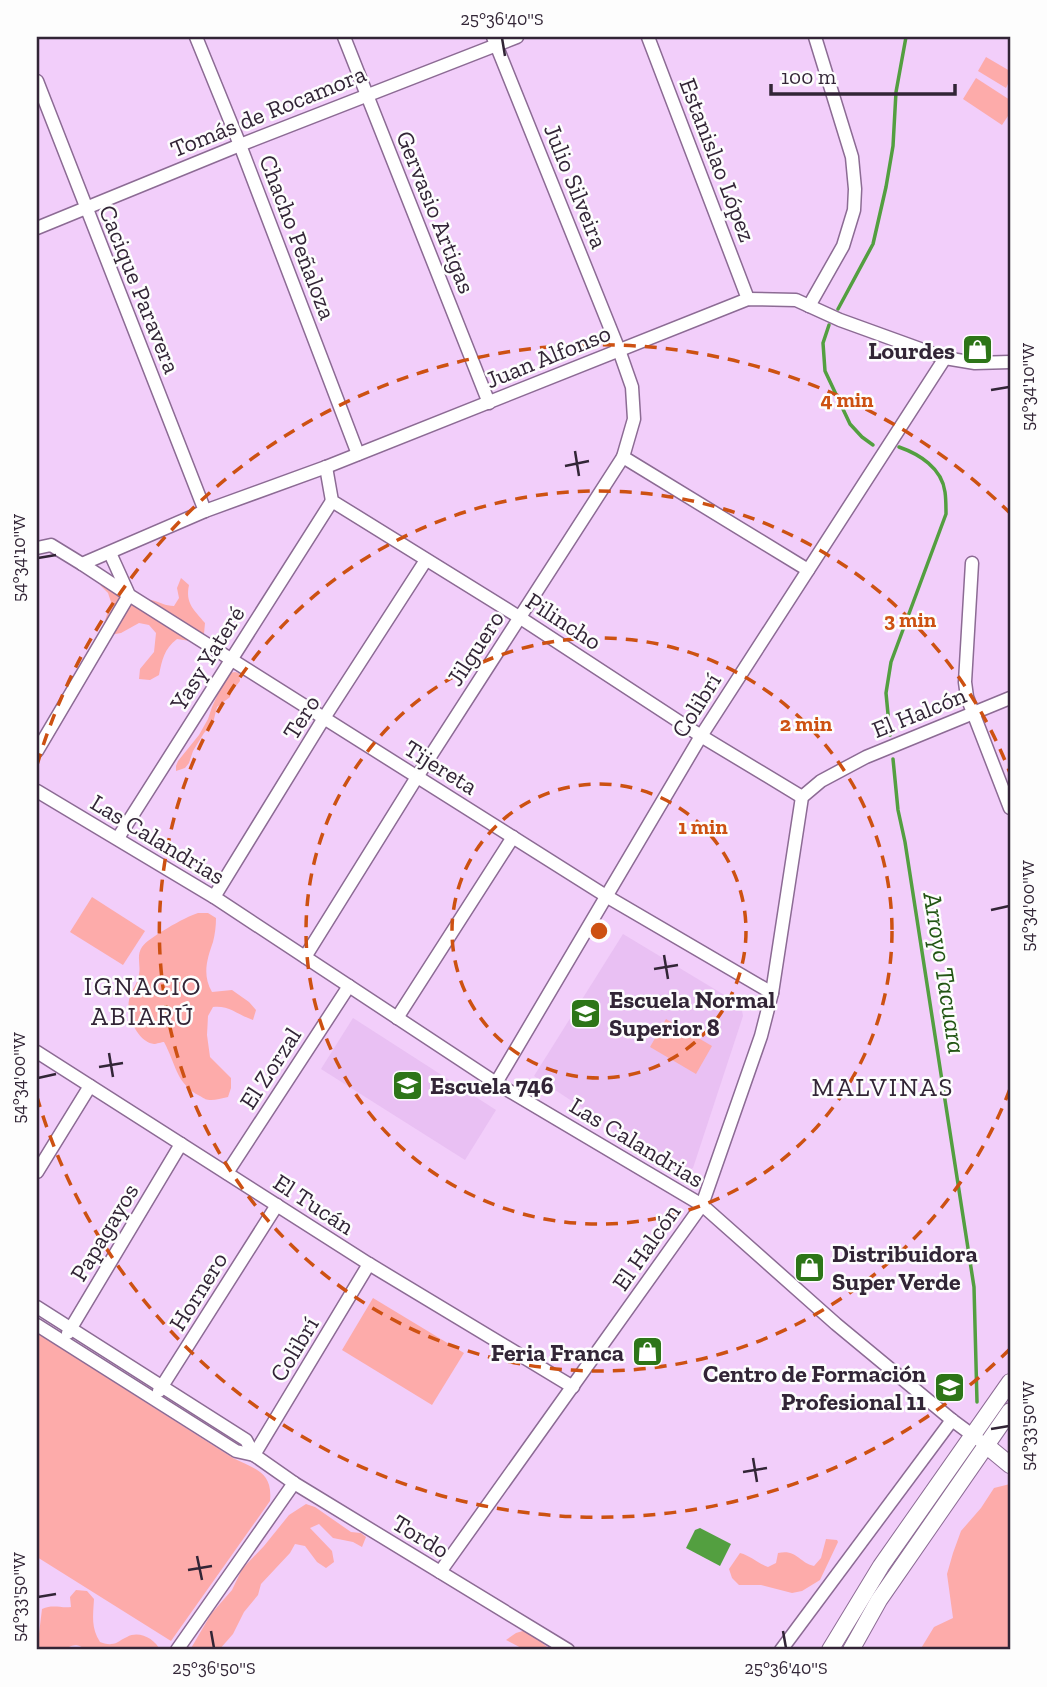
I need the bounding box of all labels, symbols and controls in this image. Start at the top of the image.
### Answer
text: 25°36'40"S [460,8,544,30]
scale bar [771,52,954,96]
street label: Tomás de Rocamora [166,58,370,163]
text: 100 m [781,64,836,89]
street label: Estanislao López [673,74,763,246]
street label: Julio Silveira [538,119,614,253]
street label: Gervasio Artigas [390,127,482,297]
street label: Chacho Peñaloza [253,151,343,324]
street label: Cacique Paravera [93,201,187,378]
street label: Juan Alfonso [481,318,615,394]
shop icon: Lourdes [961,333,995,367]
place label: Lourdes [868,336,955,365]
text: 54°34'10"W [1017,343,1039,431]
text: 4 min [820,387,874,412]
text: 54°34'10"W [8,514,30,602]
street label: Pilincho [521,586,607,656]
street label: Yasy Yateré [163,600,250,716]
street label: Jilguero [440,605,510,691]
text: 3 min [884,607,937,632]
street label: Colibrí [665,667,727,743]
street label: El Halcón [868,680,971,744]
street label: Tero [276,689,326,745]
text: 2 min [780,711,833,736]
street label: Tijereta [399,733,483,801]
street label: Las Calandrias [86,788,230,890]
text: 1 min [678,814,728,839]
text: 54°34'00"W [1017,860,1039,952]
water label: Arroyo Tacuara [916,889,974,1056]
centre of rings [587,919,611,943]
district label: IGNACIO ABIARÚ [84,970,202,1032]
place label: Escuela Normal Superior 8 [609,985,776,1042]
school or university icon: Escuela Normal Superior 8 [569,996,603,1030]
street label: El Zorzal [233,1022,307,1114]
text: 54°34'00"W [8,1032,30,1124]
school or university icon: Escuela 746 [390,1068,424,1102]
place label: Escuela 746 [430,1071,554,1100]
district label: MALVINAS [812,1071,954,1103]
street label: Las Calandrias [565,1091,709,1193]
street label: El Tucán [268,1167,360,1241]
street label: Papagayos [63,1178,145,1286]
street label: El Halcón [606,1198,686,1296]
place label: Distribuidora Super Verde [832,1239,978,1296]
street label: Hornero [163,1246,233,1336]
shop icon: Distribuidora Super Verde [792,1250,826,1284]
street label: Colibrí [263,1311,325,1387]
shop icon: Feria Franca [630,1335,664,1369]
place label: Feria Franca [491,1338,624,1367]
place label: Centro de Formación Profesional 11 [703,1359,926,1416]
school or university icon: Centro de Formación Profesional 11 [932,1370,966,1404]
text: 54°33'50"W [1017,1381,1039,1471]
street label: Tordo [387,1508,455,1564]
text: 54°33'50"W [8,1552,30,1642]
text: 25°36'50"S [172,1657,256,1679]
text: 25°36'40"S [744,1657,828,1679]

